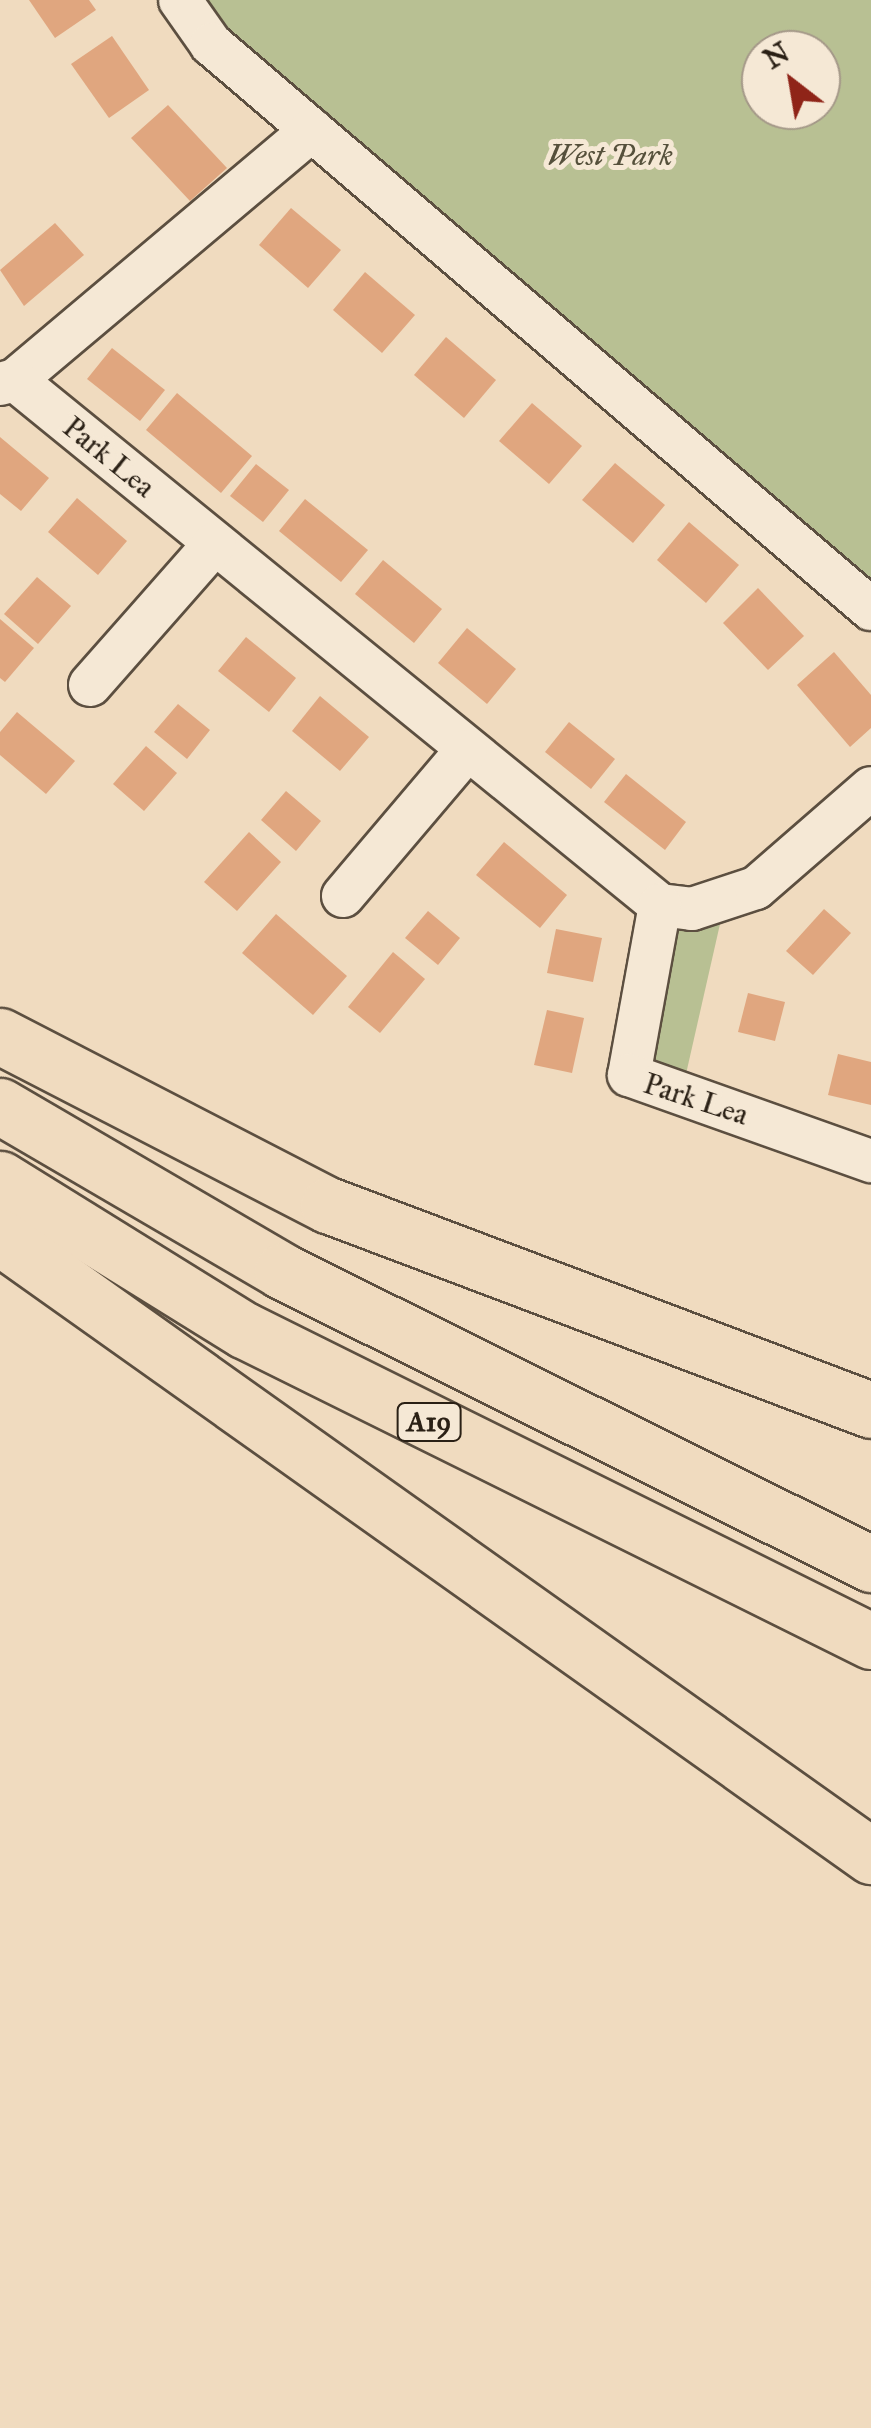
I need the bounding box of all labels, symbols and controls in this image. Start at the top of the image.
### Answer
north arrow [741,30,841,130]
text: N [757,34,796,77]
park label: West Park [547,137,673,173]
street label: Park Lea [56,409,162,505]
street label: Park Lea [639,1065,753,1133]
road number: A19 [396,1399,462,1445]

